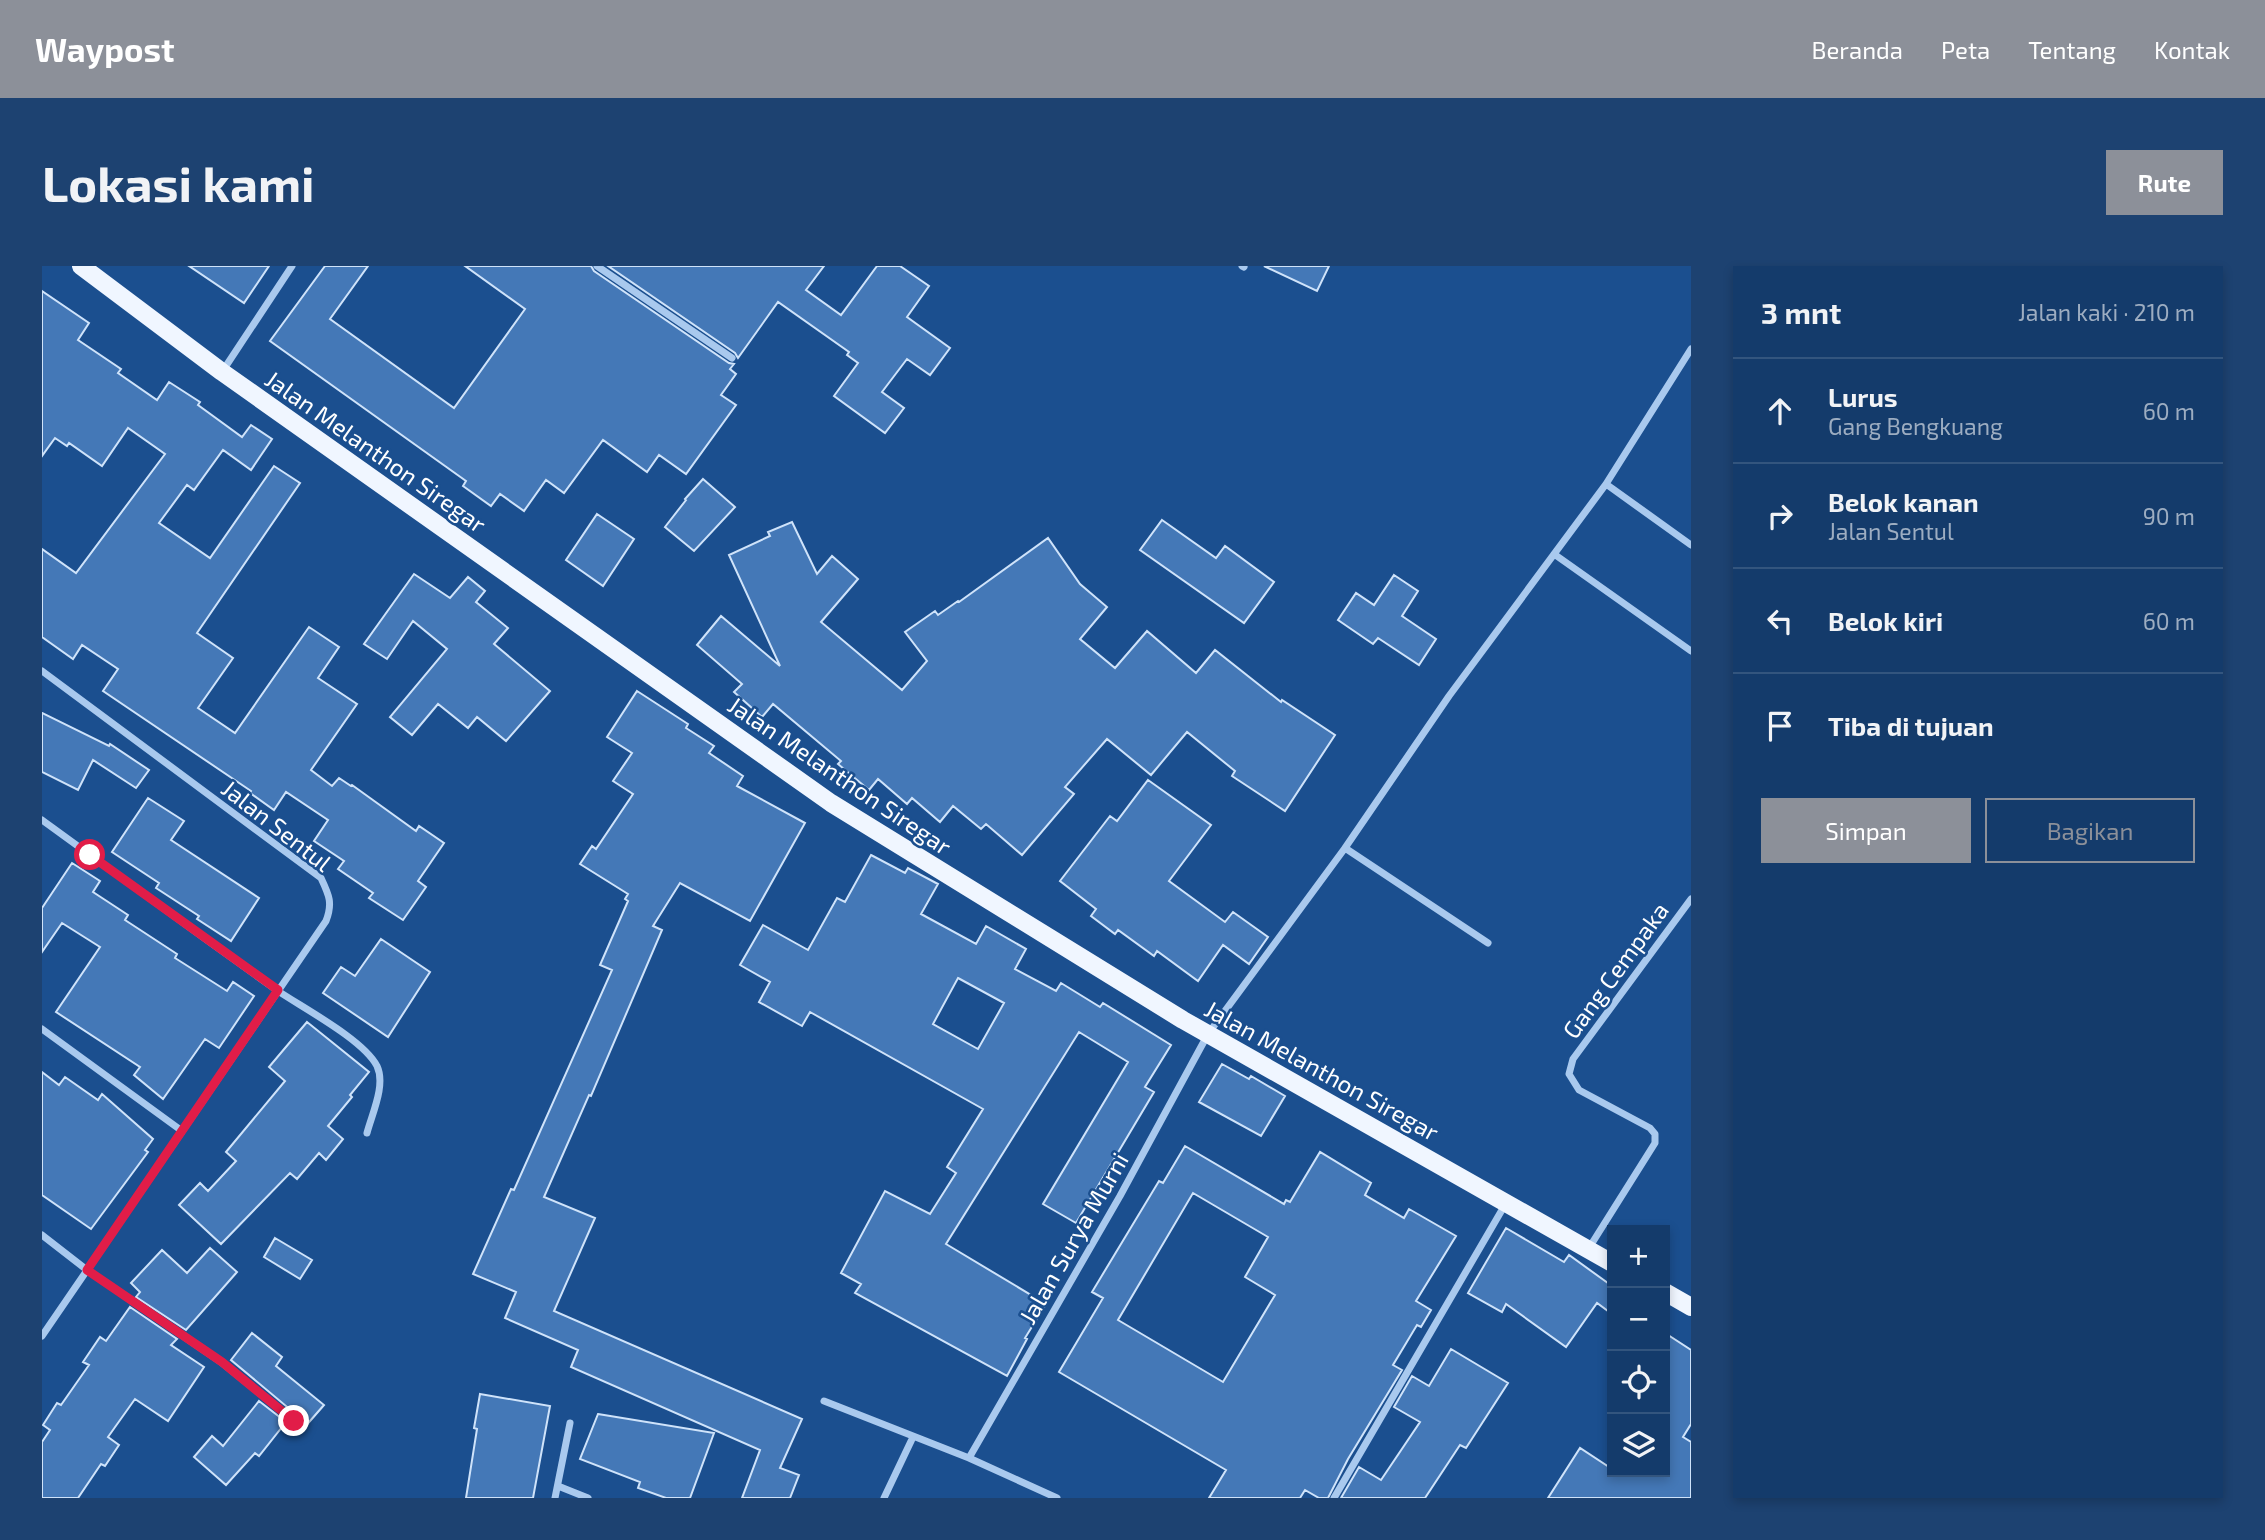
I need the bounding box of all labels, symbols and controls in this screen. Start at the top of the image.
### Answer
text: Waypost [35,29,174,69]
text: Beranda [1812,35,1903,64]
text: Peta [1941,35,1990,64]
text: Tentang [2028,35,2116,64]
text: Kontak [2154,35,2230,64]
button: Rute [2106,150,2223,215]
text: Lokasi kami [42,153,315,212]
text: 3 mnt [1761,294,1841,330]
text: Jalan kaki · 210 m [2018,298,2195,326]
street label: Jalan Melanthon Siregar [260,364,492,538]
text: Lurus [1828,381,1898,412]
icon: ahead [1761,392,1799,430]
text: 60 m [2143,397,2195,425]
text: Gang Bengkuang [1828,412,2003,440]
text: Belok kanan [1828,486,1979,517]
icon: right [1761,497,1799,535]
text: 90 m [2143,502,2195,530]
text: Jalan Sentul [1828,517,1954,545]
icon: left [1761,602,1799,640]
text: Belok kiri [1828,605,1943,636]
text: 60 m [2143,607,2195,635]
street label: Jalan Melanthon Siregar [723,689,957,861]
icon: arrive [1761,707,1799,745]
text: Tiba di tujuan [1828,710,1994,741]
street label: Jalan Sentul [216,773,338,877]
button: Simpan [1761,798,1971,863]
button: Bagikan [1985,798,2195,863]
route start [74,839,105,870]
street label: Gang Cempaka [1556,896,1674,1044]
street label: Jalan Melanthon Siregar [1200,994,1444,1147]
street label: Jalan Surya Murni [1012,1147,1134,1329]
map controls [1607,1225,1670,1477]
button: + [1607,1225,1670,1288]
button: − [1607,1288,1670,1351]
button: locate [1607,1351,1670,1414]
route end [278,1405,309,1436]
button: layers [1607,1414,1670,1477]

